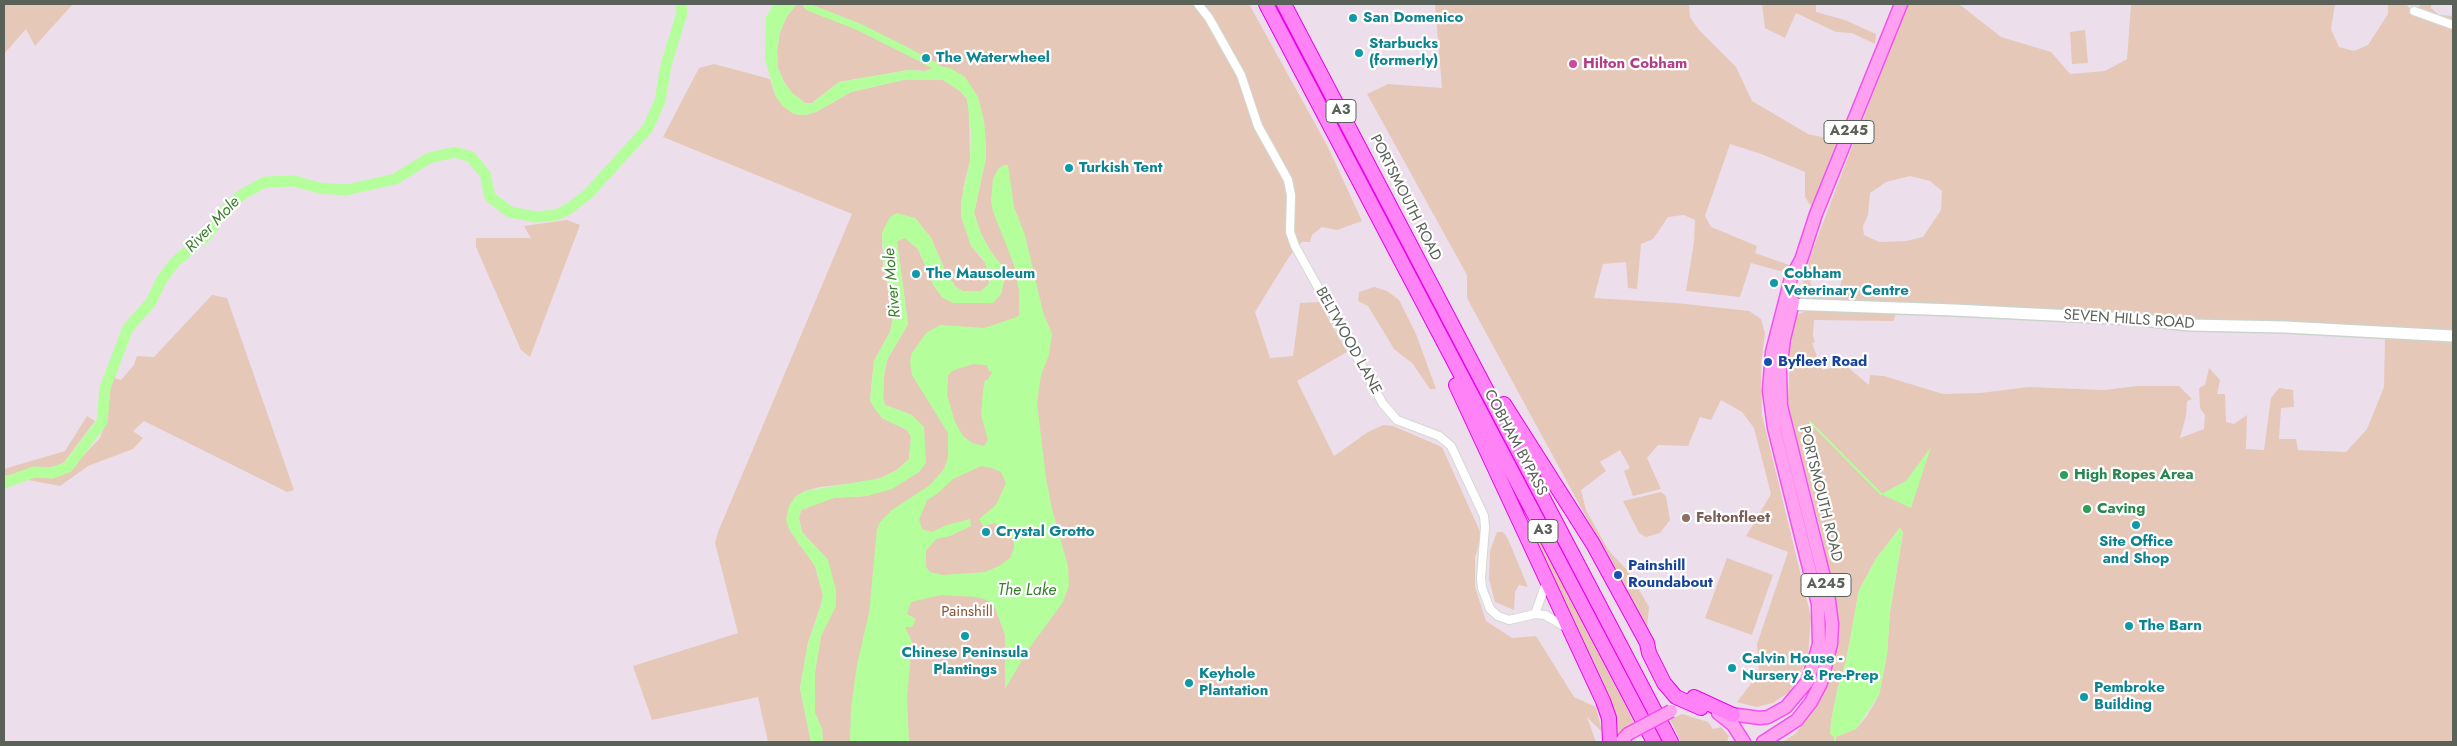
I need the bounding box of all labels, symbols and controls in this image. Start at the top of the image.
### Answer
place label: San Domenico [1363,9,1463,27]
marker: San Domenico [1347,12,1359,24]
place label: Starbucks (formerly) [1369,35,1438,70]
marker: Starbucks (formerly) [1353,47,1365,59]
place label: The Waterwheel [936,49,1050,67]
marker: The Waterwheel [920,52,932,64]
place label: Hilton Cobham [1583,55,1687,73]
marker: Hilton Cobham [1567,58,1579,70]
road number: A3 [1326,100,1356,122]
road number: A245 [1824,120,1874,144]
street label: PORTSMOUTH ROAD [1365,132,1445,264]
place label: Turkish Tent [1079,159,1163,177]
marker: Turkish Tent [1063,162,1075,174]
water label: River Mole [182,193,244,257]
water label: River Mole [880,247,906,319]
place label: The Mausoleum [926,265,1035,283]
place label: Cobham Veterinary Centre [1784,265,1909,300]
marker: The Mausoleum [910,268,922,280]
marker: Cobham Veterinary Centre [1768,277,1780,289]
street label: BELTWOOD LANE [1311,284,1385,398]
street label: SEVEN HILLS ROAD [2063,306,2195,334]
place label: Byfleet Road [1778,353,1867,371]
marker: Byfleet Road [1762,356,1774,368]
street label: COBHAM BYPASS [1479,387,1551,499]
street label: PORTSMOUTH ROAD [1794,424,1846,564]
place label: High Ropes Area [2074,466,2194,484]
marker: High Ropes Area [2058,469,2070,481]
place label: Caving [2097,500,2145,518]
marker: Caving [2081,503,2093,515]
place label: Feltonfleet [1696,509,1770,527]
marker: Feltonfleet [1680,512,1692,524]
marker: Site Office and Shop [2130,519,2142,531]
road number: A3 [1528,520,1558,542]
place label: Crystal Grotto [996,523,1095,541]
marker: Crystal Grotto [980,526,992,538]
place label: Site Office and Shop [2099,533,2173,568]
place label: Painshill Roundabout [1628,557,1713,592]
marker: Painshill Roundabout [1612,569,1624,581]
road number: A245 [1801,574,1851,596]
water label: The Lake [998,581,1056,601]
park label: Painshill [941,603,993,621]
place label: The Barn [2139,617,2202,635]
marker: The Barn [2123,620,2135,632]
marker: Chinese Peninsula Plantings [959,630,971,642]
place label: Chinese Peninsula Plantings [902,644,1028,679]
place label: Calvin House - Nursery & Pre-Prep [1742,650,1879,685]
marker: Calvin House - Nursery & Pre-Prep [1726,662,1738,674]
place label: Keyhole Plantation [1199,665,1268,700]
marker: Keyhole Plantation [1183,677,1195,689]
place label: Pembroke Building [2094,679,2165,714]
marker: Pembroke Building [2078,691,2090,703]

